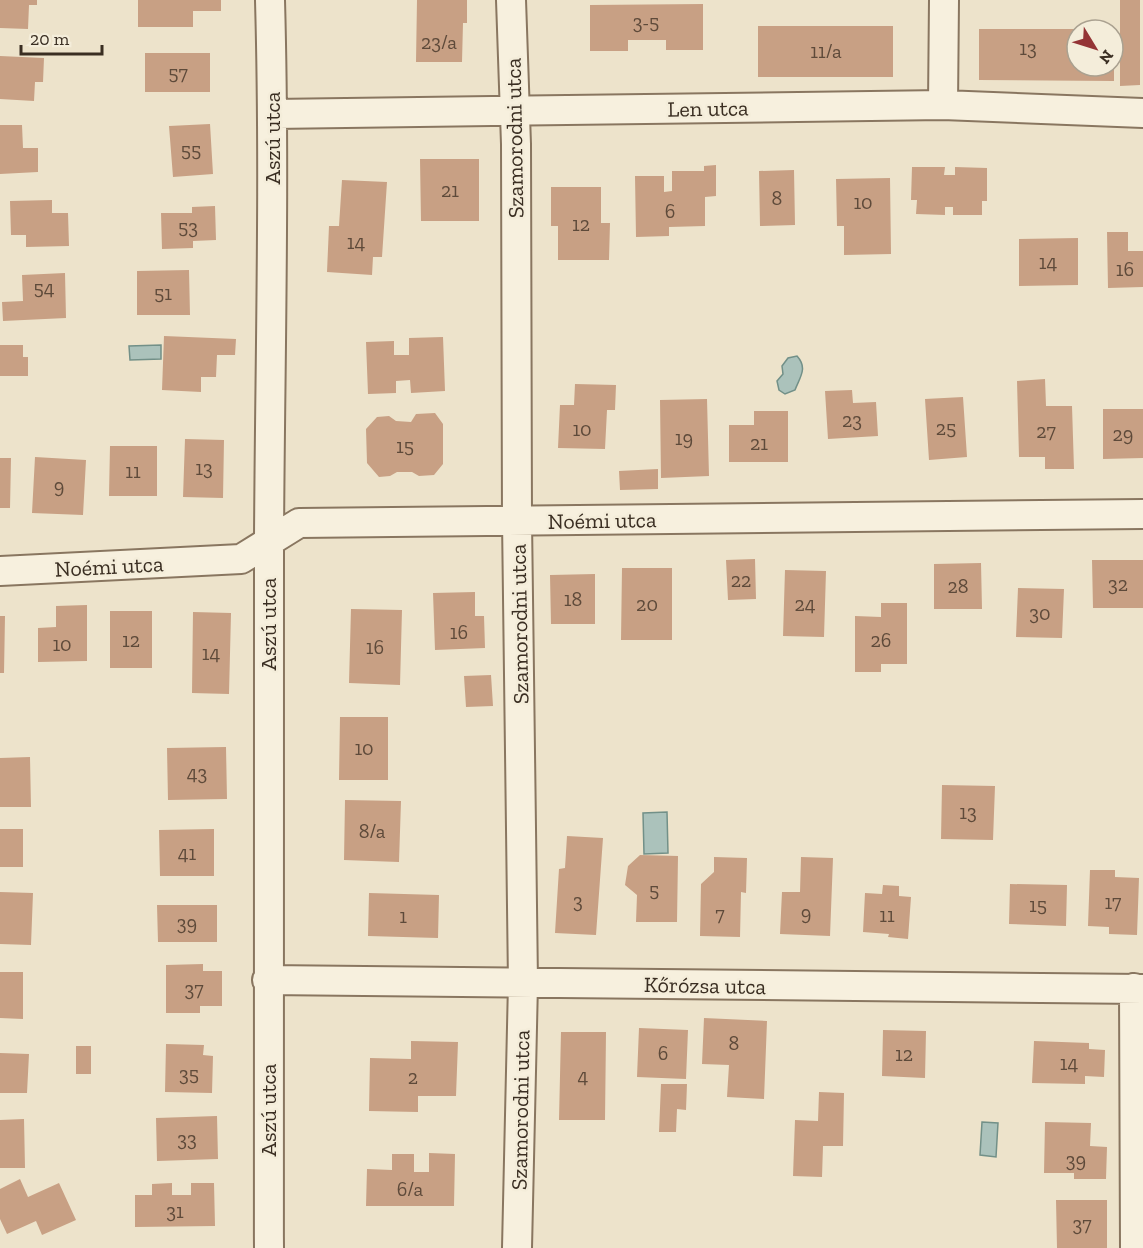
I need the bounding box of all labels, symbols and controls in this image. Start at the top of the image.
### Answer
house number: 3-5 [633,10,659,34]
scale bar [21,18,102,56]
north arrow [1065,18,1125,78]
text: 20 m [30,28,70,50]
house number: 23/a [421,30,457,54]
house number: 13 [1019,36,1037,60]
house number: 11/a [810,39,842,63]
text: N [1095,46,1118,68]
street label: Szamorodni utca [500,57,529,218]
house number: 57 [168,61,188,85]
street label: Aszú utca [259,91,286,184]
street label: Len utca [667,94,749,123]
house number: 55 [181,138,201,162]
house number: 21 [441,178,459,202]
house number: 8 [772,186,782,210]
house number: 10 [853,190,873,214]
house number: 6 [665,199,675,223]
house number: 12 [572,212,590,236]
house number: 53 [178,215,198,239]
house number: 14 [347,230,365,254]
house number: 14 [1039,250,1057,274]
house number: 16 [1116,257,1134,281]
house number: 54 [33,276,55,300]
house number: 51 [154,281,172,305]
house number: 23 [842,408,862,432]
house number: 25 [936,416,956,440]
house number: 10 [572,417,592,441]
house number: 27 [1036,419,1056,443]
house number: 29 [1113,422,1133,446]
house number: 19 [675,426,693,450]
house number: 21 [750,431,768,455]
house number: 15 [396,434,414,458]
house number: 13 [195,456,213,480]
house number: 11 [125,459,141,483]
house number: 9 [54,474,64,498]
street label: Noémi utca [547,506,657,535]
street label: Szamorodni utca [505,543,534,704]
street label: Noémi utca [54,550,164,583]
house number: 22 [731,568,751,592]
house number: 32 [1108,572,1128,596]
house number: 28 [947,574,969,598]
street label: Aszú utca [255,577,282,670]
house number: 18 [564,587,582,611]
house number: 20 [636,592,658,616]
house number: 24 [794,592,816,616]
house number: 30 [1029,601,1051,625]
house number: 16 [450,620,468,644]
house number: 12 [122,628,140,652]
house number: 26 [871,628,891,652]
house number: 10 [52,632,72,656]
house number: 16 [366,635,384,659]
house number: 14 [202,641,220,665]
house number: 10 [354,736,374,760]
house number: 43 [187,761,207,785]
house number: 13 [959,800,977,824]
house number: 8/a [359,819,386,843]
house number: 41 [178,841,197,865]
house number: 5 [649,878,659,902]
house number: 3 [573,889,583,913]
house number: 17 [1105,890,1122,914]
house number: 15 [1029,893,1047,917]
house number: 9 [801,901,811,925]
house number: 7 [715,902,725,926]
house number: 11 [879,903,895,927]
house number: 1 [399,904,407,928]
house number: 39 [177,911,197,935]
street label: Kőrózsa utca [644,971,767,1000]
house number: 37 [184,977,204,1001]
street label: Szamorodni utca [506,1029,535,1190]
house number: 8 [729,1031,739,1055]
house number: 6 [658,1041,668,1065]
house number: 12 [895,1042,913,1066]
house number: 14 [1060,1051,1078,1075]
house number: 35 [179,1062,199,1086]
street label: Aszú utca [255,1063,282,1156]
house number: 4 [578,1064,589,1088]
house number: 2 [408,1065,418,1089]
house number: 33 [177,1127,197,1151]
house number: 39 [1066,1148,1086,1172]
house number: 6/a [397,1177,424,1201]
house number: 31 [166,1199,184,1223]
house number: 37 [1072,1212,1092,1236]

